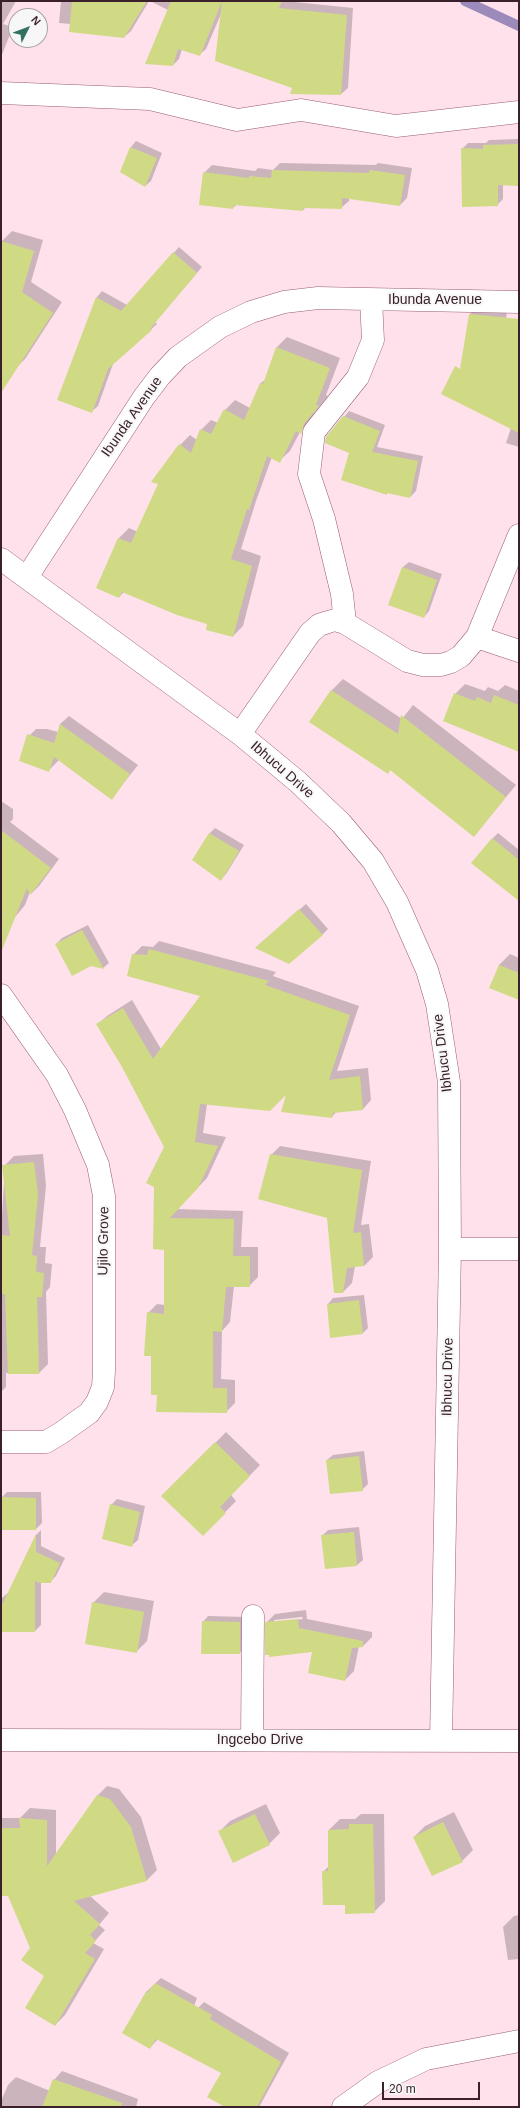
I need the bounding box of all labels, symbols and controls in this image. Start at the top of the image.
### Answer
north arrow [8,8,48,48]
text: N [29,14,43,28]
street label: Ibunda Avenue [388,292,482,308]
street label: Ibunda Avenue [98,374,166,460]
street label: Ibhucu Drive [247,738,317,802]
street label: Ibhucu Drive [430,1013,456,1093]
street label: Ujilo Grove [95,1206,113,1276]
street label: Ibhucu Drive [439,1338,457,1416]
street label: Ingcebo Drive [217,1732,303,1748]
scale bar [384,2074,482,2100]
text: 20 m [389,2082,416,2096]

